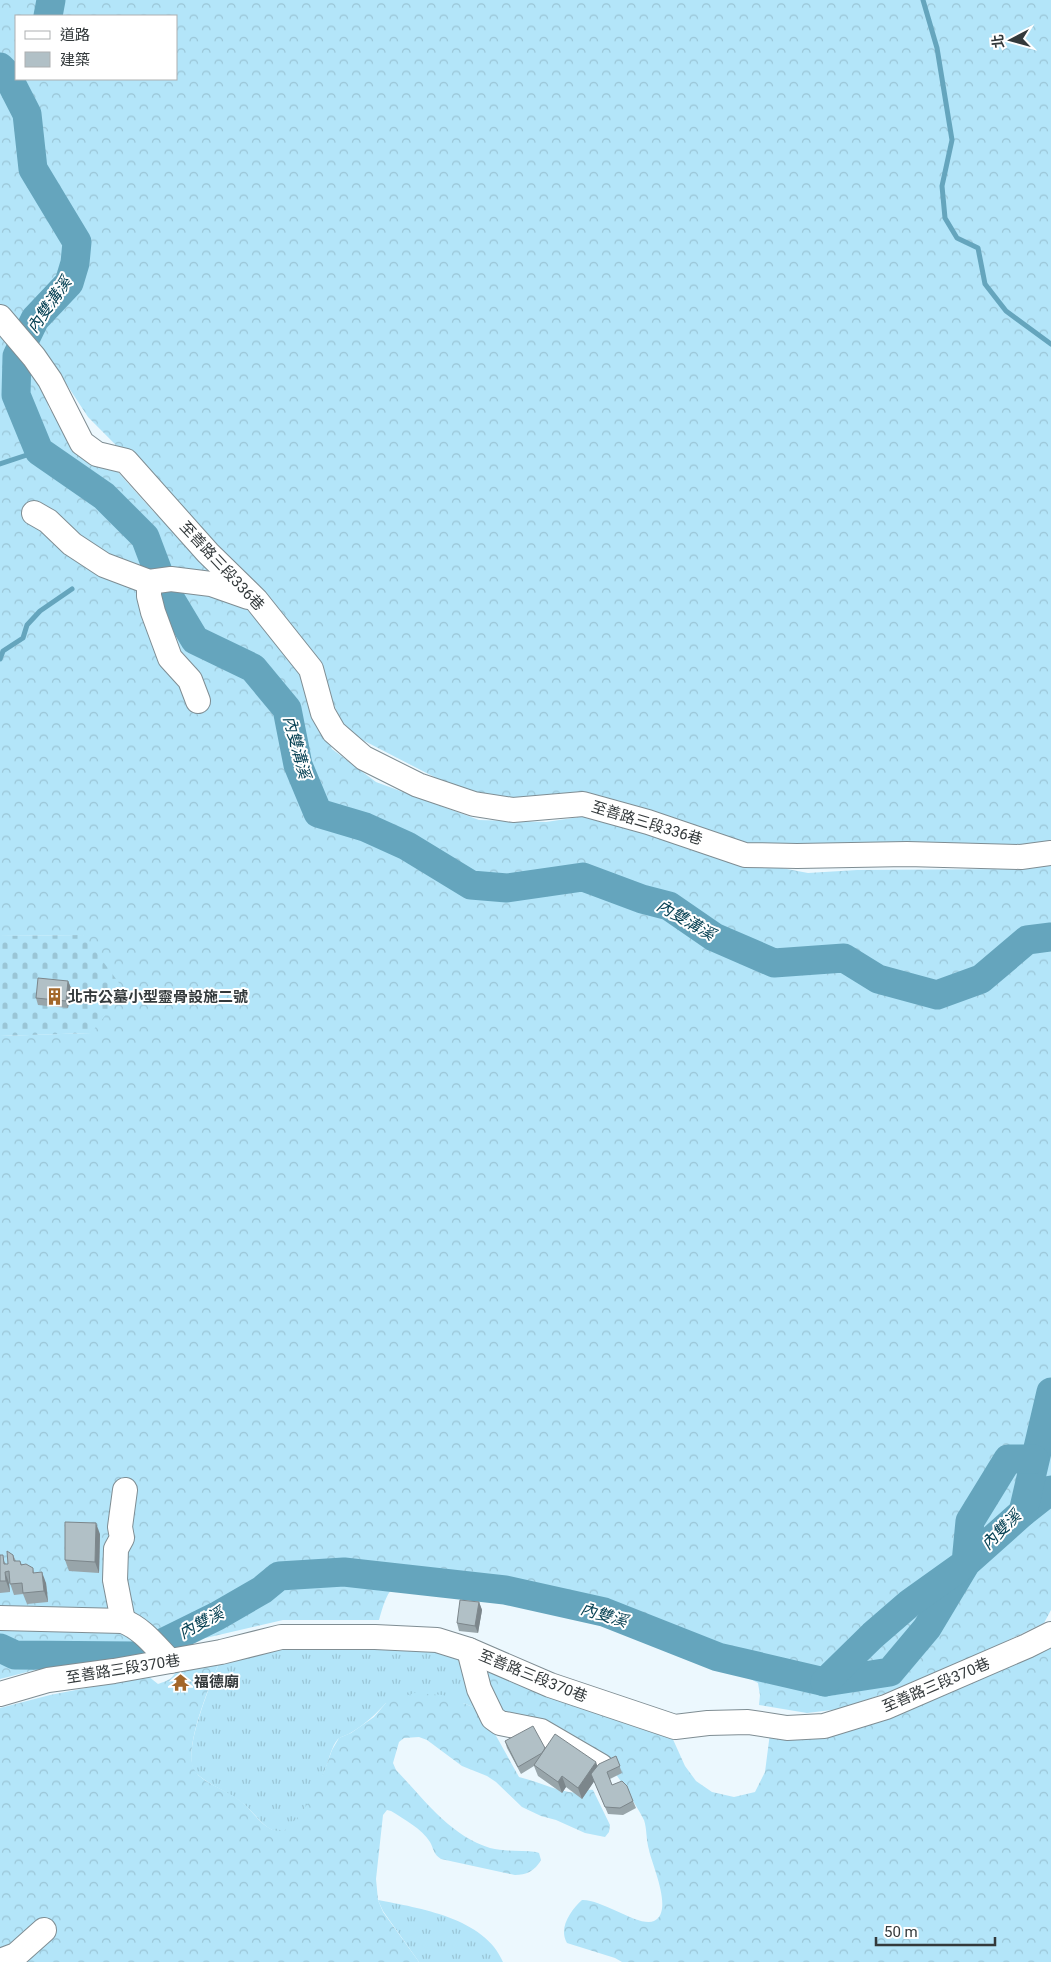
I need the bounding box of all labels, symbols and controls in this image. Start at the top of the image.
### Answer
legend [15,15,178,80]
north arrow [986,15,1036,65]
text: 道路 [60,26,90,44]
text: 北 [989,34,1007,49]
text: 建築 [60,51,90,69]
water label: 內雙溝溪 [23,272,76,337]
street label: 至善路三段336巷 [176,518,268,614]
water label: 內雙溝溪 [280,714,315,782]
street label: 至善路三段336巷 [589,798,705,848]
water label: 內雙溝溪 [654,896,720,945]
building icon: 北市公墓小型靈骨設施二號 [44,987,64,1007]
place label: 北市公墓小型靈骨設施二號 [68,988,248,1006]
water label: 內雙溪 [977,1505,1026,1554]
water label: 內雙溪 [578,1599,632,1632]
water label: 內雙溪 [175,1602,228,1643]
street label: 至善路三段370巷 [476,1646,590,1706]
street label: 至善路三段370巷 [65,1651,181,1687]
street label: 至善路三段370巷 [879,1654,993,1716]
temple icon: 福德廟 [170,1672,190,1692]
place label: 福德廟 [194,1673,239,1691]
scale bar [876,1914,995,1946]
text: 50 m [884,1923,918,1941]

